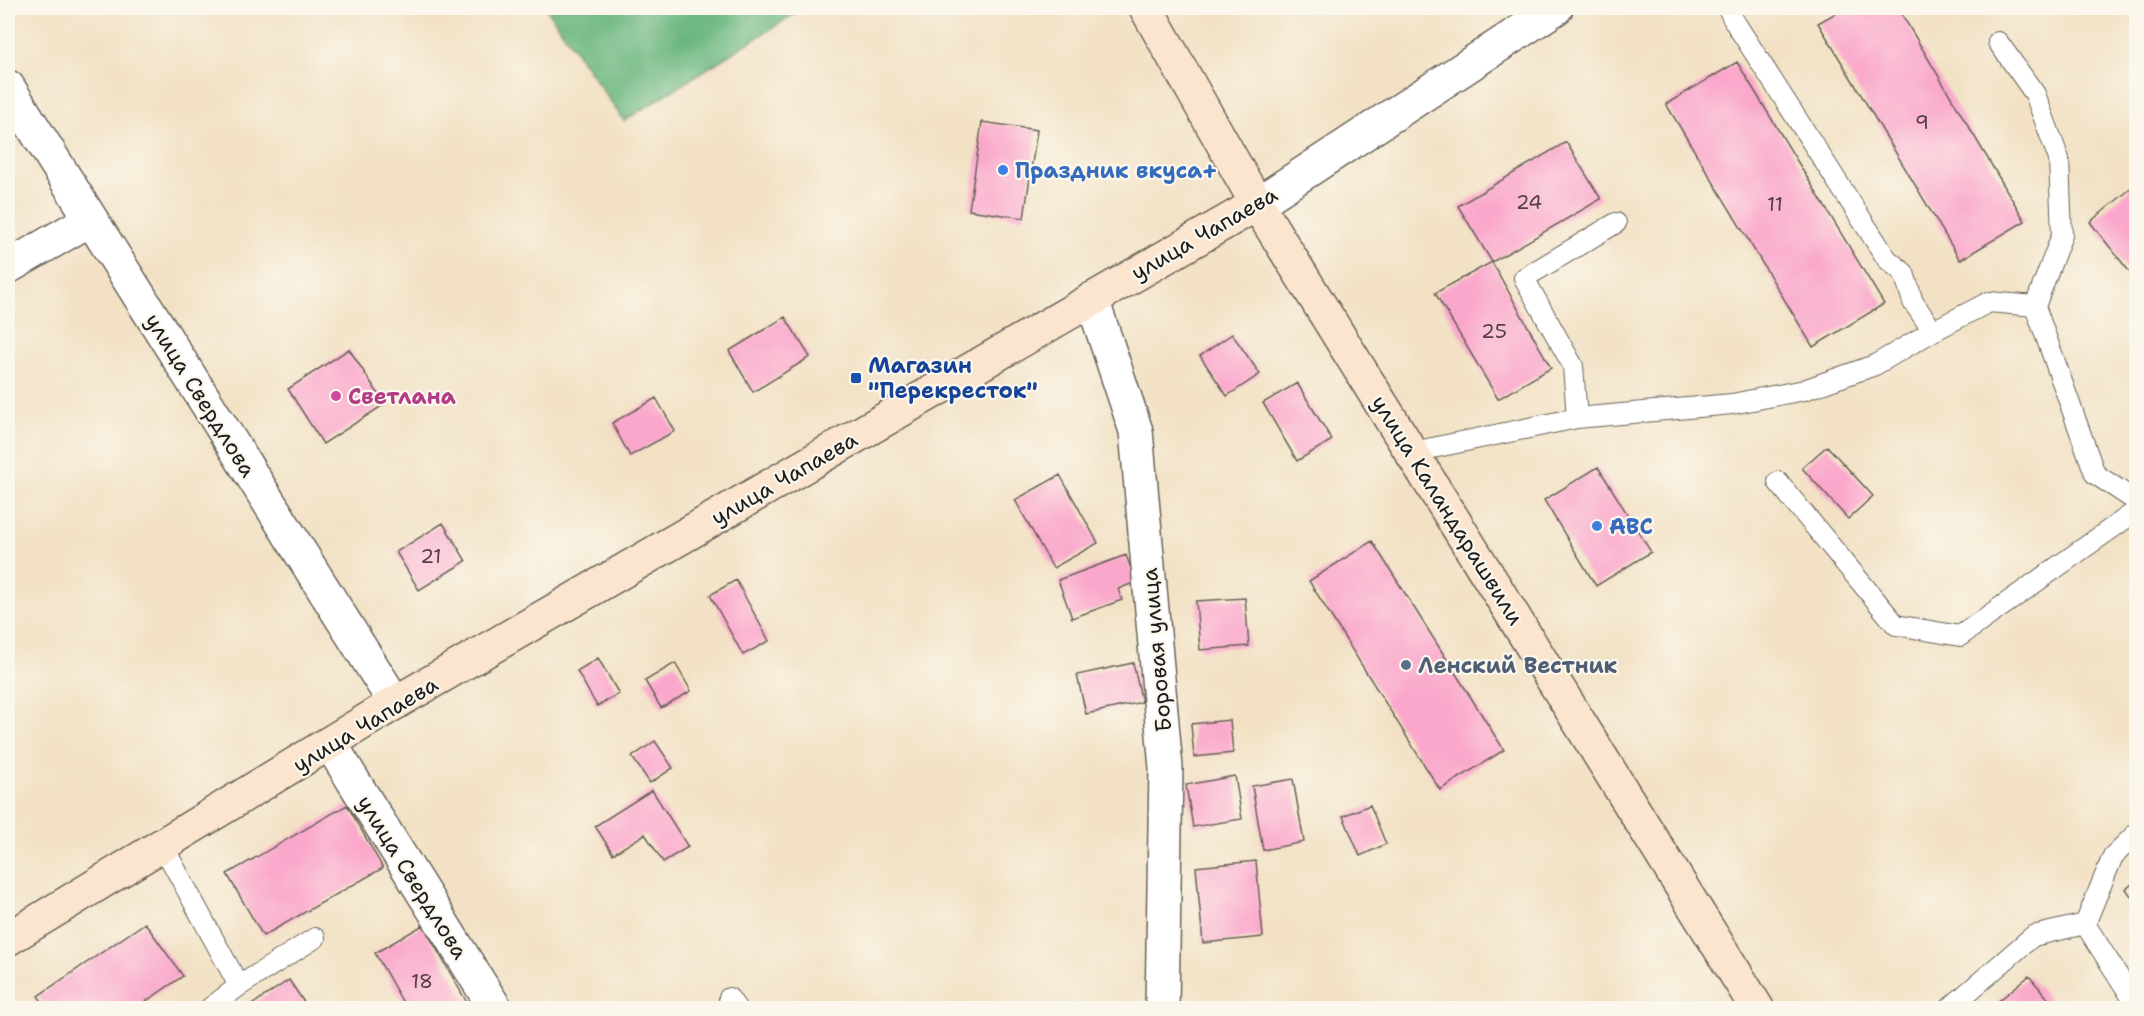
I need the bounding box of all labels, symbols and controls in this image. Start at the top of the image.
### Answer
house number: 9 [1915,109,1929,135]
place label: Праздник вкуса+ [1015,156,1218,185]
marker: Праздник вкуса+ [996,163,1010,177]
street label: улица Чапаева [1126,180,1283,287]
house number: 24 [1516,189,1542,215]
house number: 11 [1767,191,1783,217]
street label: улица Свердлова [139,308,263,483]
house number: 25 [1481,318,1507,344]
place label: Магазин "Перекресток" [868,351,1038,405]
marker: Магазин "Перекресток" [849,371,863,385]
place label: Светлана [348,382,456,411]
marker: Светлана [329,389,343,403]
street label: улица Каландарашвили [1365,390,1530,631]
street label: улица Чапаева [706,425,863,532]
place label: ABC [1609,512,1653,541]
marker: ABC [1590,519,1604,533]
house number: 21 [420,543,442,569]
street label: Боровая улица [1135,566,1178,733]
place label: Ленский Вестник [1418,651,1618,680]
marker: Ленский Вестник [1399,658,1413,672]
street label: улица Чапаева [287,669,443,779]
street label: улица Свердлова [351,790,475,965]
house number: 18 [411,968,433,994]

